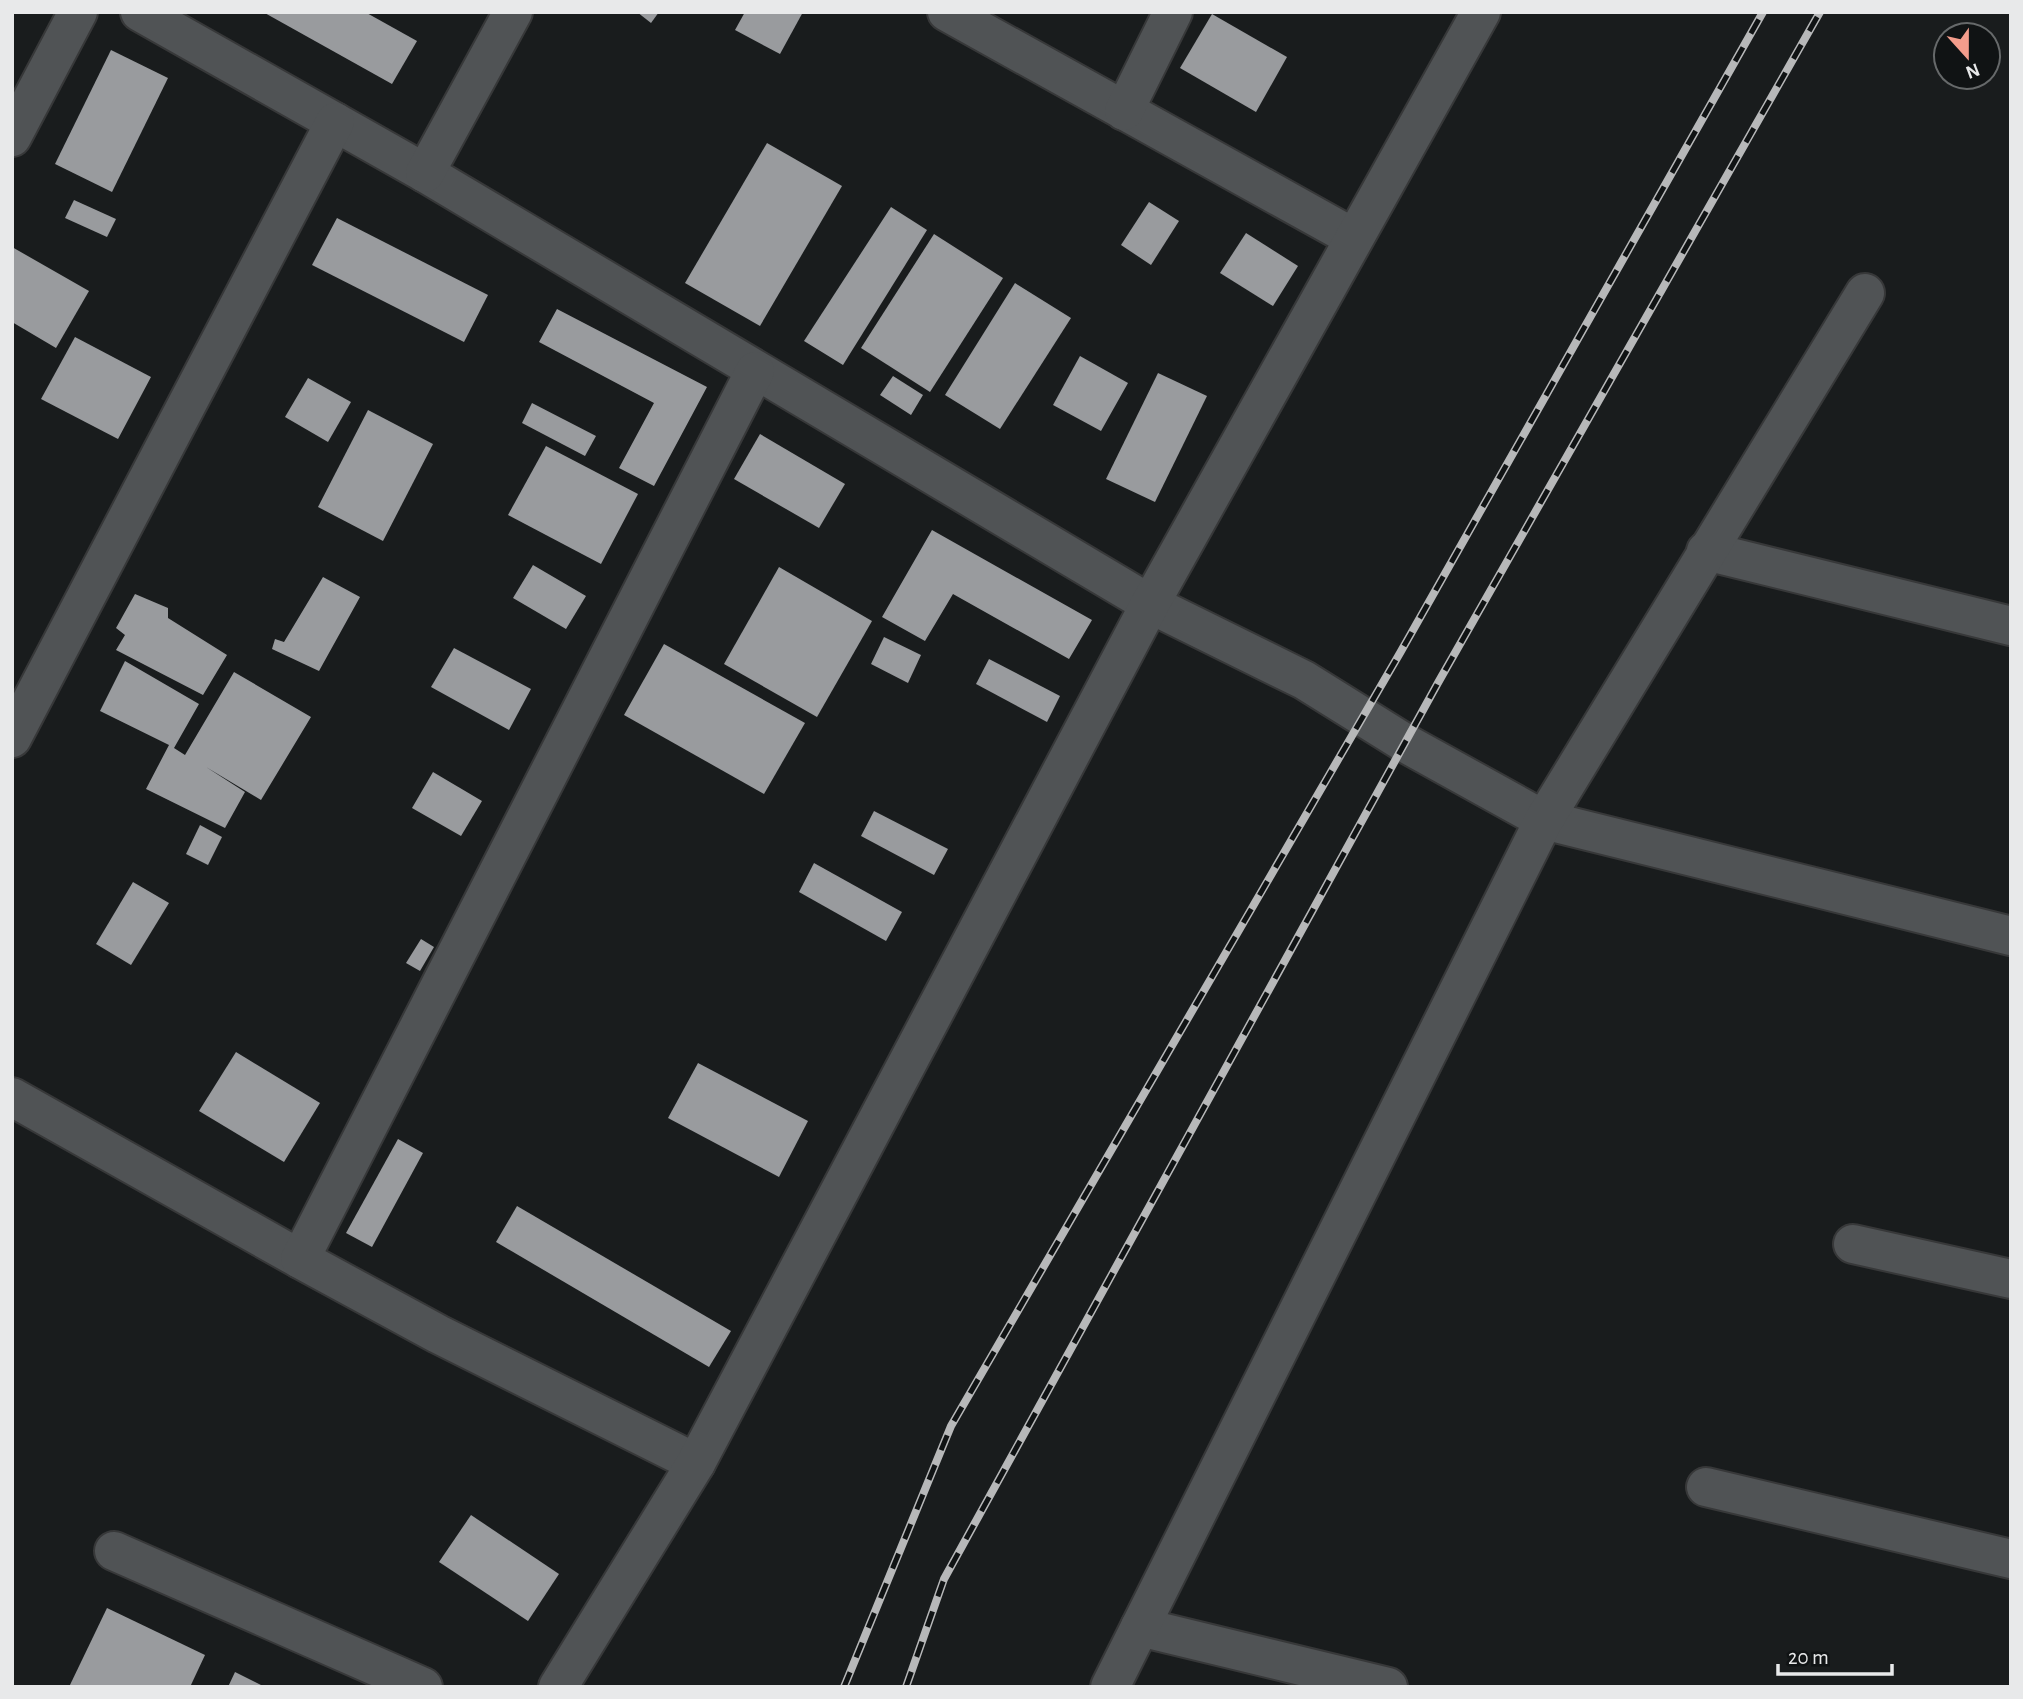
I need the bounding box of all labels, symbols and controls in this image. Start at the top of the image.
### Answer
north arrow [1932,21,2002,91]
text: N [1963,59,1982,82]
scale bar [1778,1632,1892,1676]
text: 20 m [1788,1647,1829,1668]

